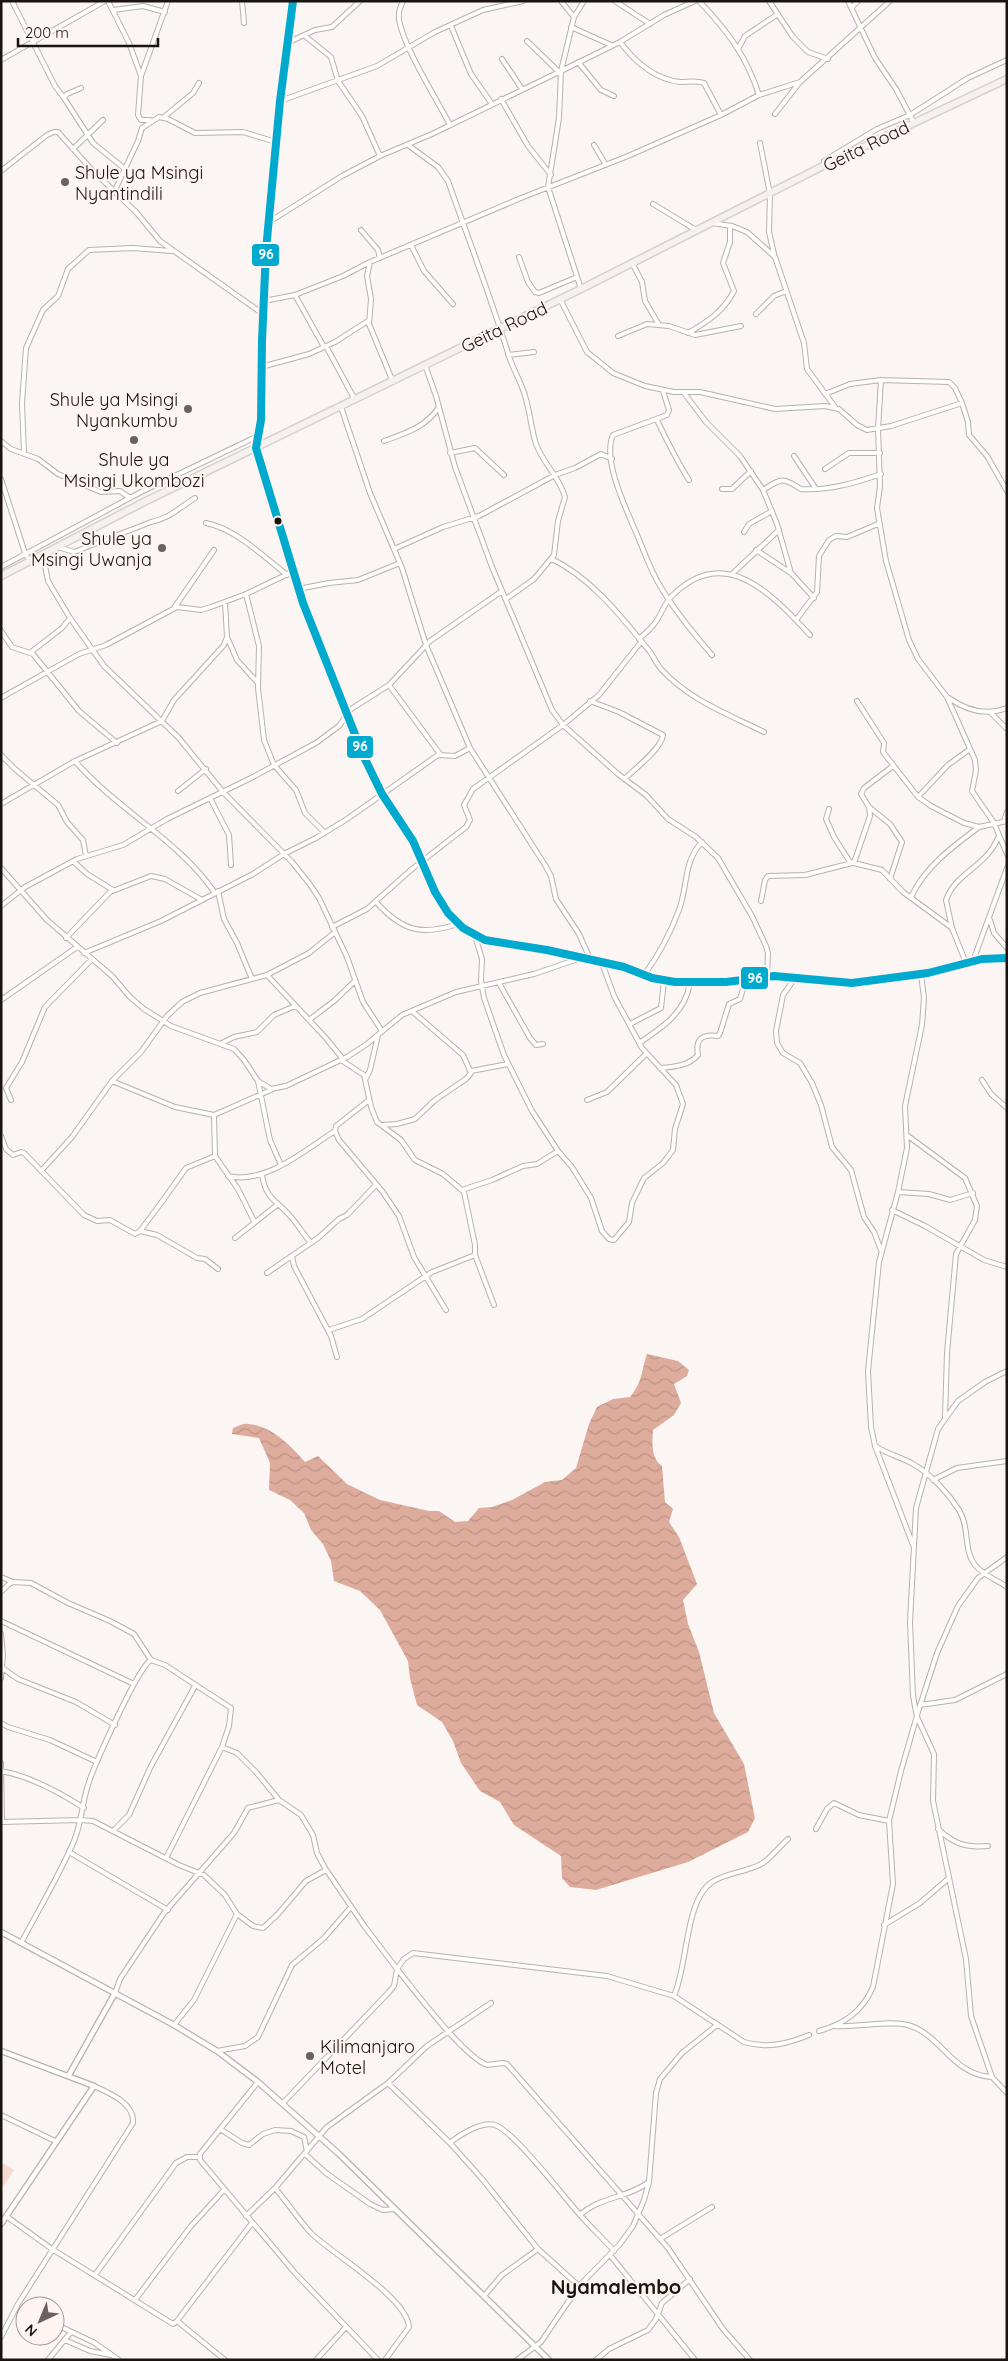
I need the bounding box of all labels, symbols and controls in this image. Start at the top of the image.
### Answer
scale bar [18,15,158,47]
text: 200 m [25,23,69,42]
street label: Geita Road [819,115,913,177]
place label: Shule ya Msingi Nyantindili [75,161,203,205]
marker: Shule ya Msingi Nyantindili [59,176,71,188]
line badge: 96 [251,243,280,267]
text: 96 [258,245,274,263]
street label: Geita Road [457,296,551,358]
place label: Shule ya Msingi Nyankumbu [50,388,178,432]
marker: Shule ya Msingi Nyankumbu [182,403,194,415]
marker: Shule ya Msingi Ukombozi [128,434,140,446]
place label: Shule ya Msingi Ukombozi [63,448,205,492]
unlabelled marker [273,516,283,526]
place label: Shule ya Msingi Uwanja [31,527,152,571]
marker: Shule ya Msingi Uwanja [156,542,168,554]
line badge: 96 [346,735,374,759]
text: 96 [352,737,368,755]
line badge: 96 [740,966,769,990]
text: 96 [747,969,763,987]
place label: Kilimanjaro Motel [320,2035,415,2079]
marker: Kilimanjaro Motel [304,2050,316,2062]
district label: Nyamalembo [551,2274,681,2299]
north arrow [15,2296,65,2346]
text: N [21,2320,41,2340]

